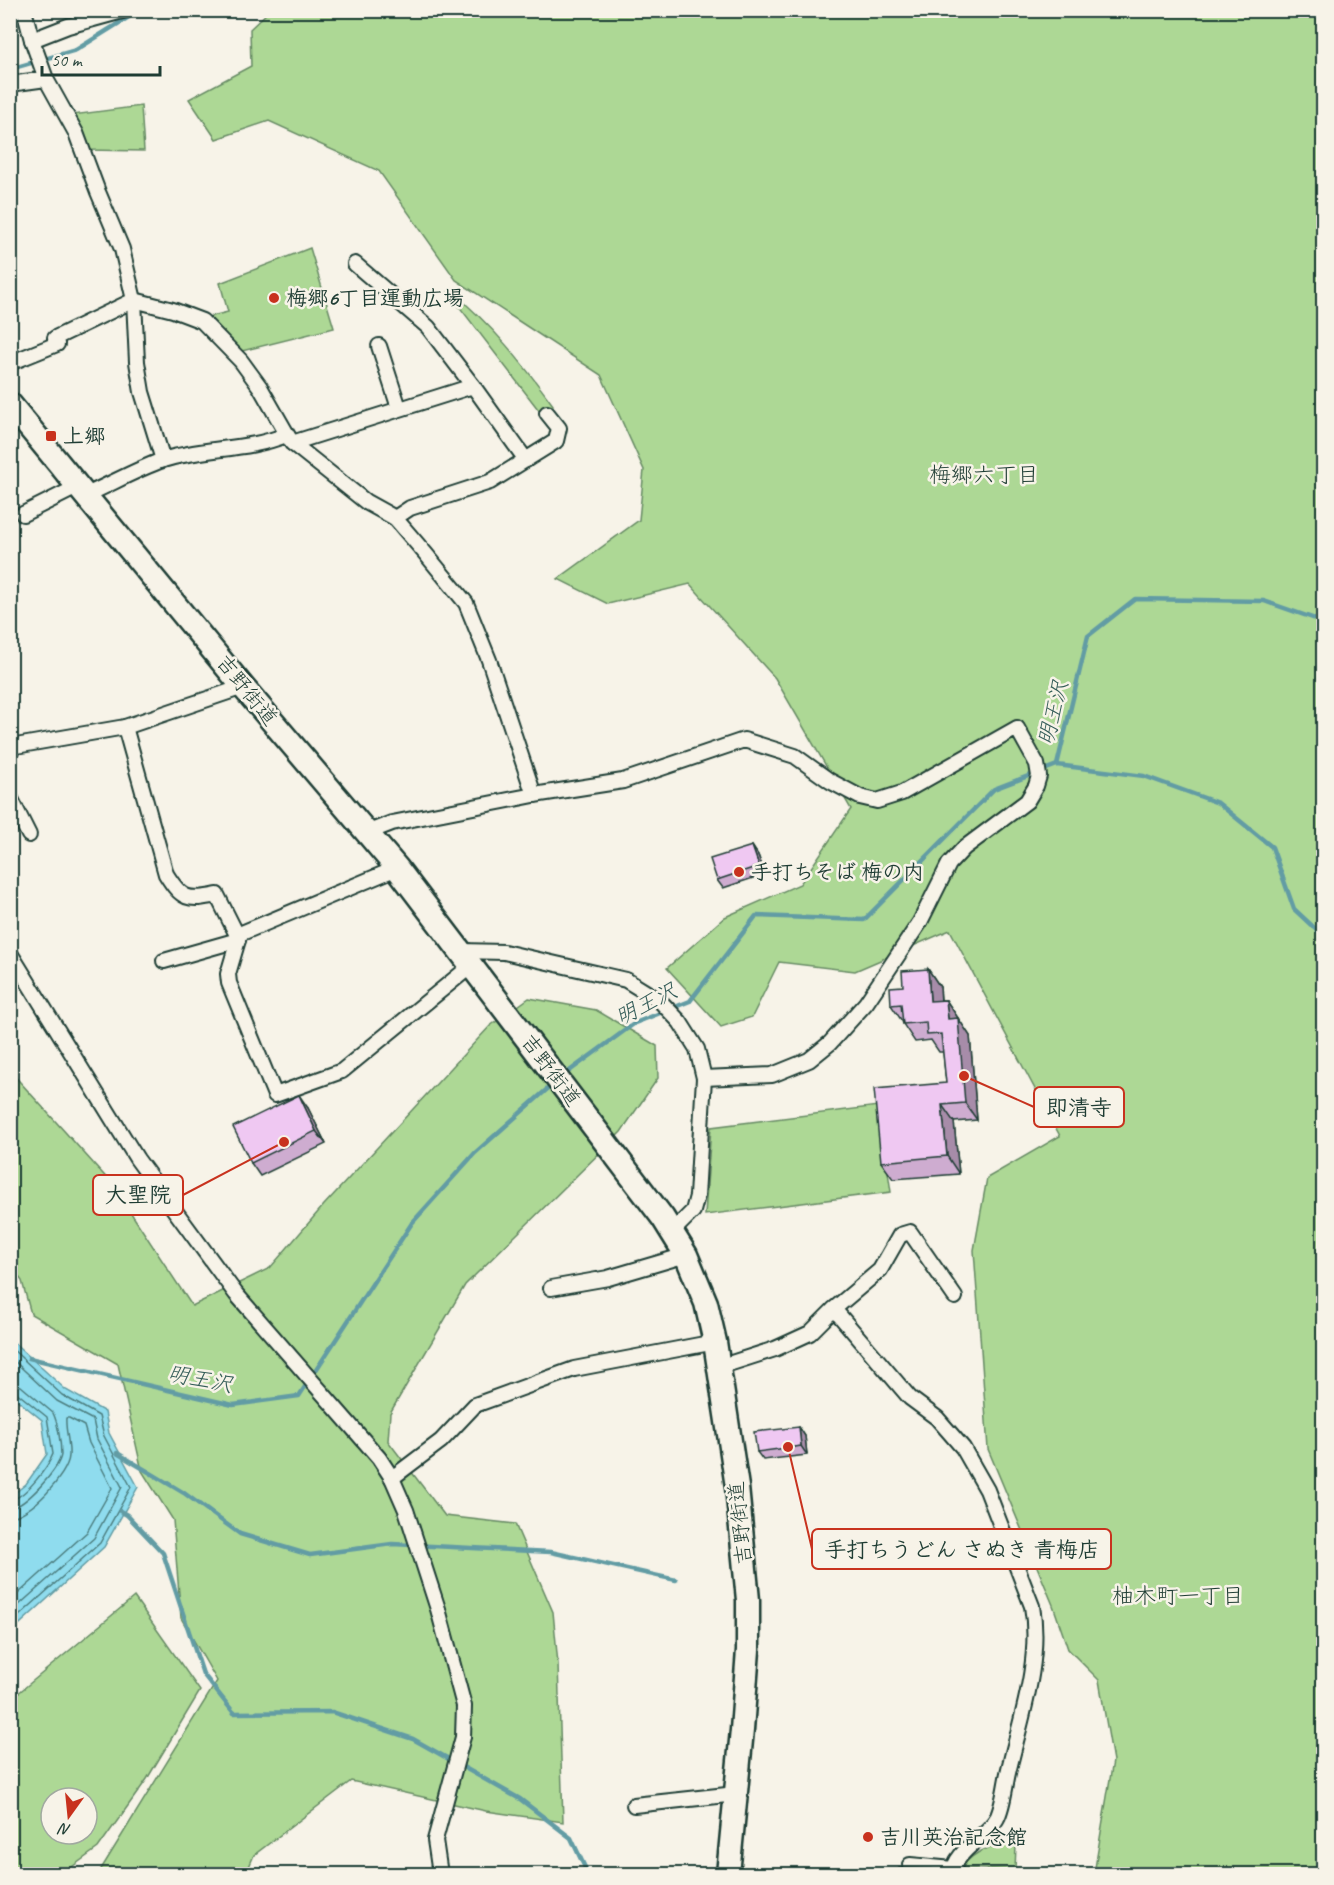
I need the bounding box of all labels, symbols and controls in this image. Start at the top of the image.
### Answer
scale bar [42,39,160,77]
text: 50 m [51,49,84,71]
place label: 梅郷6丁目運動広場 [286,285,464,311]
marker: 梅郷6丁目運動広場 [267,291,281,305]
place label: 上郷 [63,423,105,449]
marker: 上郷 [44,429,58,443]
district label: 梅郷六丁目 [929,461,1039,489]
street label: 吉野街道 [210,649,284,731]
water label: 明王沢 [1031,677,1075,748]
place label: 手打ちそば 梅の内 [751,859,924,885]
marker: 手打ちそば 梅の内 [732,865,746,879]
water label: 明王沢 [610,976,683,1031]
street label: 吉野街道 [515,1029,587,1111]
callout: 即清寺 [1034,1087,1124,1127]
text: 即清寺 [1046,1094,1112,1122]
callout: 大聖院 [93,1175,183,1215]
text: 大聖院 [105,1181,171,1209]
water label: 明王沢 [165,1359,236,1399]
street label: 吉野街道 [723,1480,757,1566]
callout: 手打ちうどん さぬき 青梅店 [812,1529,1111,1569]
text: 手打ちうどん さぬき 青梅店 [824,1536,1100,1564]
district label: 柚木町一丁目 [1112,1582,1244,1610]
north arrow [39,1786,99,1846]
text: N [55,1818,73,1840]
place label: 吉川英治記念館 [880,1824,1027,1850]
marker: 吉川英治記念館 [861,1830,875,1844]

